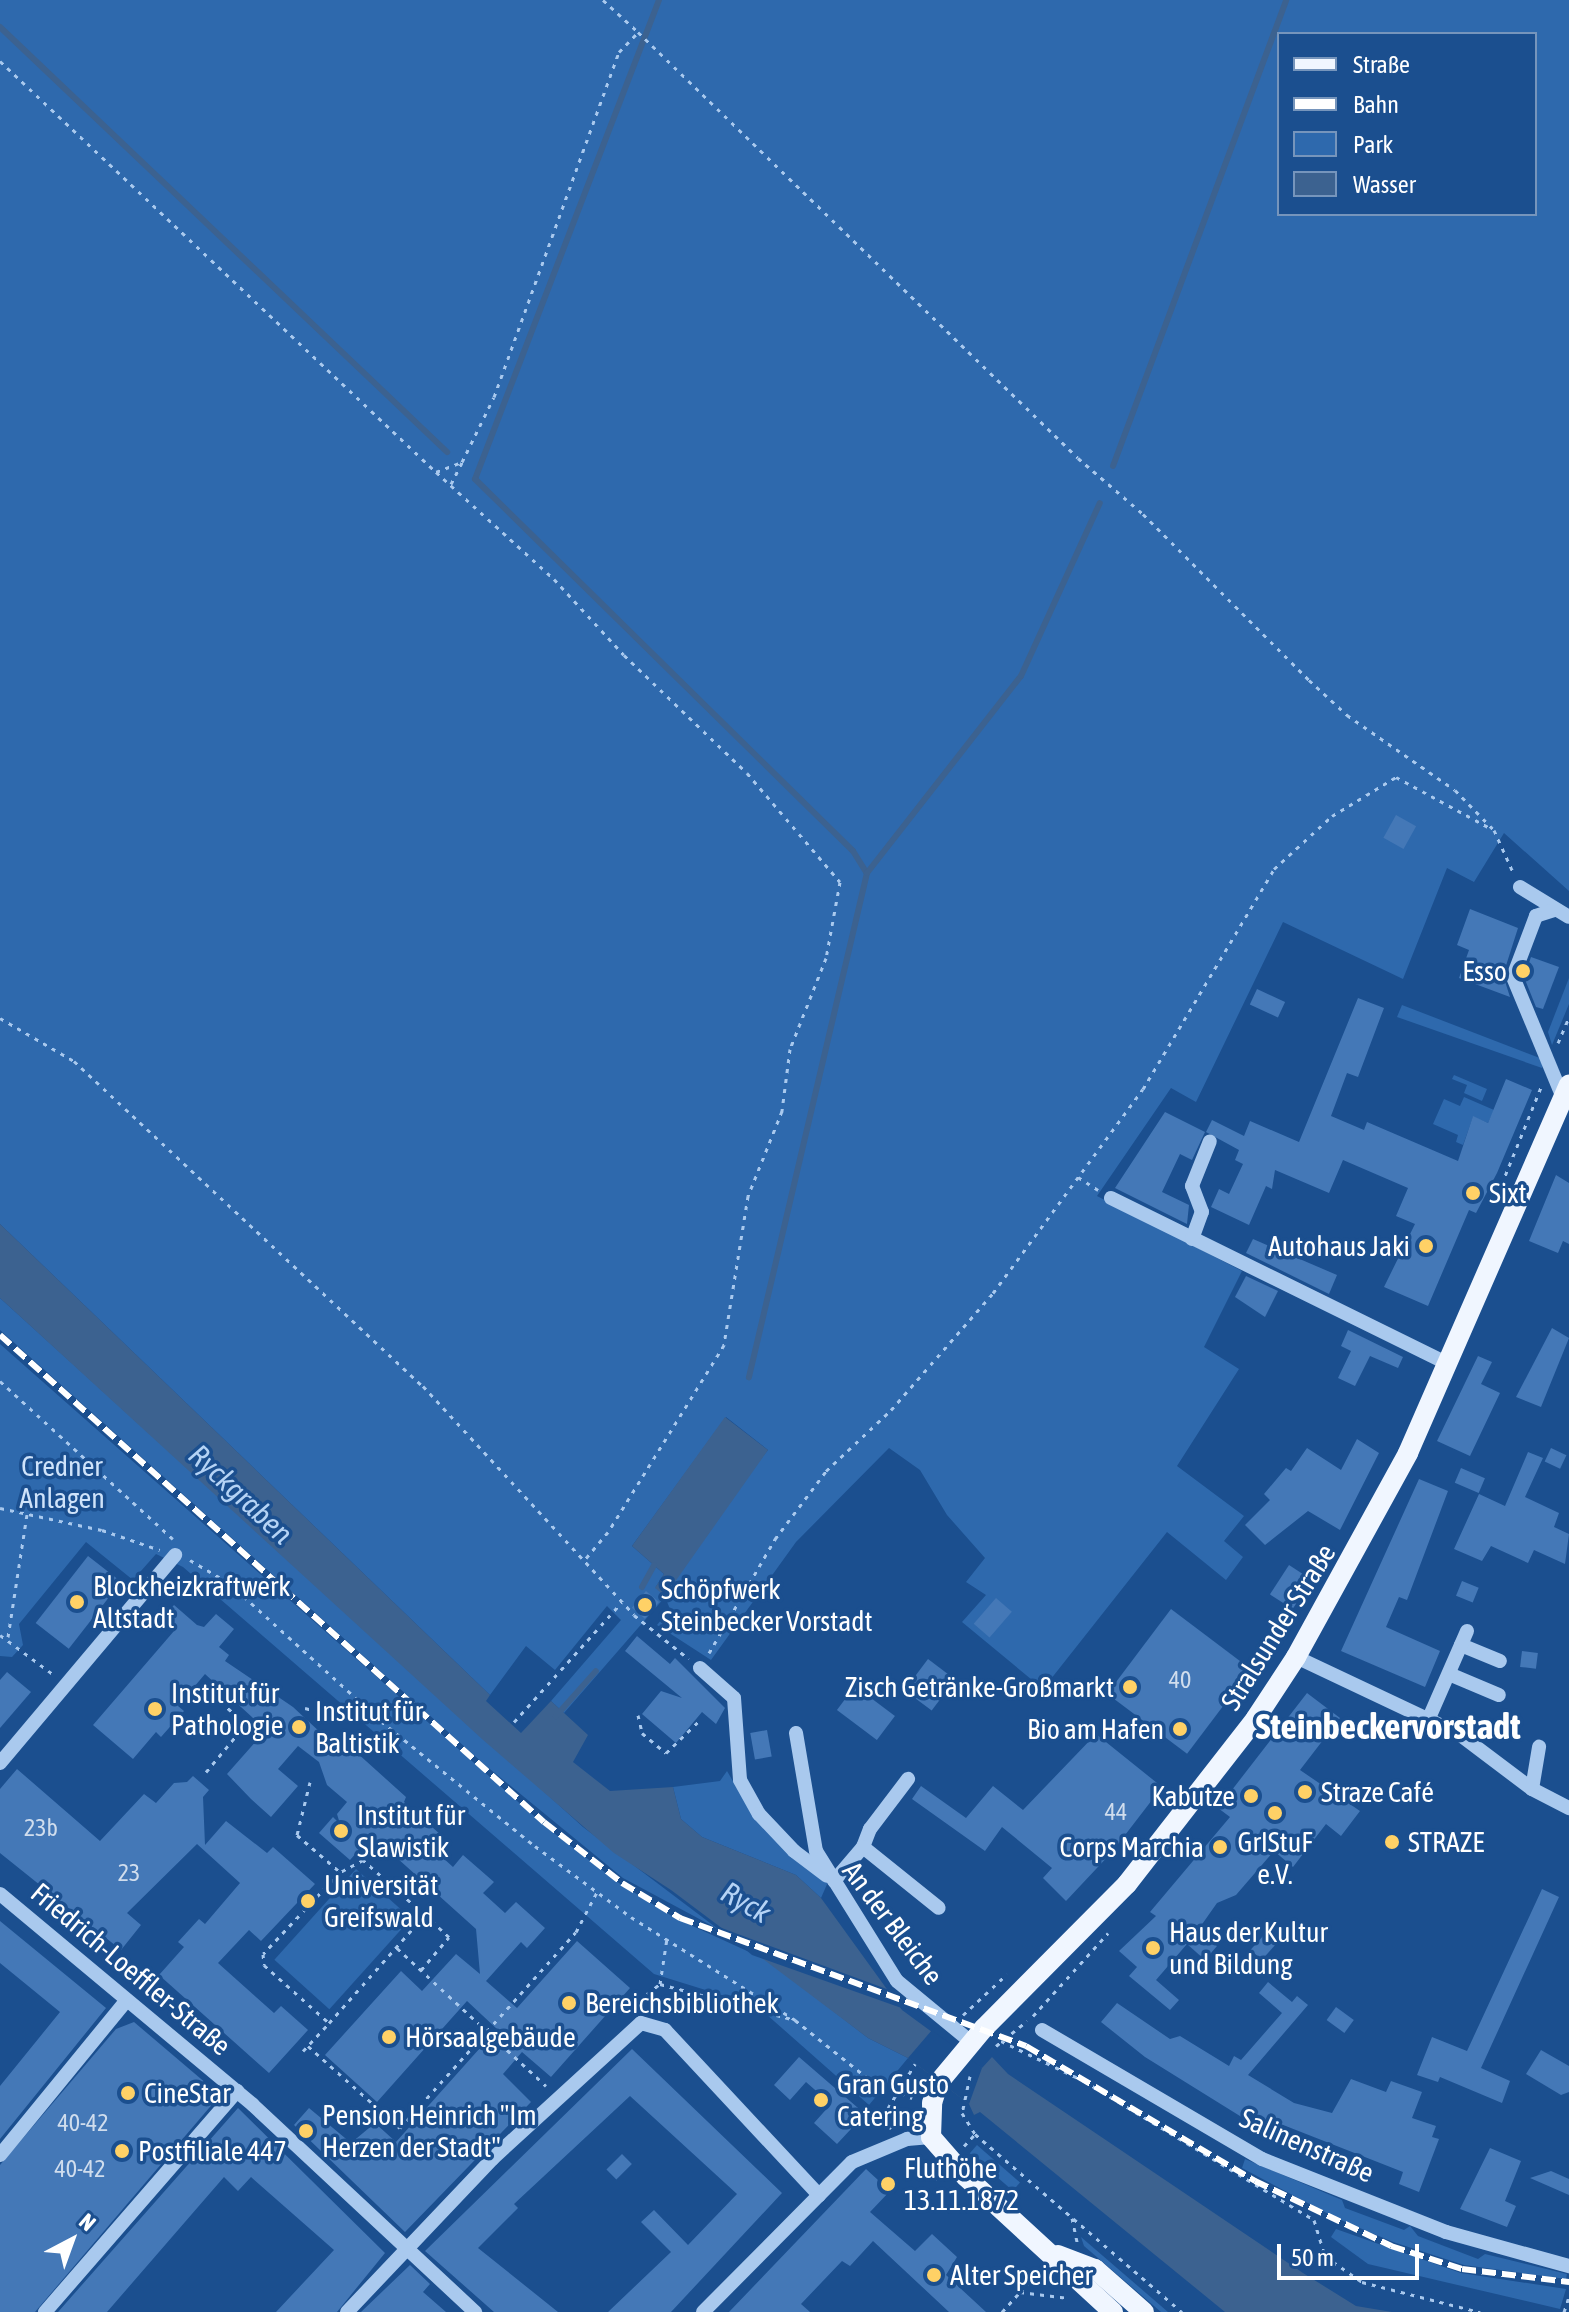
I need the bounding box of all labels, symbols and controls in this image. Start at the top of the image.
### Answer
legend [1277,32,1537,216]
text: Straße [1353,51,1410,78]
text: Bahn [1353,91,1399,118]
text: Park [1353,131,1393,158]
text: Wasser [1353,171,1416,198]
place label: Esso [1462,954,1507,988]
marker: Esso [1514,962,1532,980]
place label: Sixt [1489,1176,1527,1210]
marker: Sixt [1464,1184,1482,1202]
place label: Autohaus Jaki [1268,1229,1410,1263]
marker: Autohaus Jaki [1417,1237,1435,1255]
water label: Ryckgraben [181,1437,301,1551]
park label: Credner Anlagen [19,1449,105,1515]
street label: Stralsunder Straße [1214,1538,1342,1716]
place label: Blockheizkraftwerk Altstadt [93,1569,291,1635]
place label: Schöpfwerk Steinbecker Vorstadt [661,1572,873,1638]
marker: Blockheizkraftwerk Altstadt [68,1593,86,1611]
marker: Schöpfwerk Steinbecker Vorstadt [636,1596,654,1614]
house number: 40 [1169,1666,1191,1694]
place label: Zisch Getränke-Großmarkt [845,1670,1114,1704]
place label: Institut für Pathologie [171,1676,283,1742]
marker: Zisch Getränke-Großmarkt [1121,1678,1139,1696]
place label: Institut für Baltistik [315,1694,423,1760]
marker: Institut für Pathologie [146,1700,164,1718]
district label: Steinbeckervorstadt [1255,1705,1521,1749]
place label: Bio am Hafen [1027,1712,1164,1746]
marker: Institut für Baltistik [290,1718,308,1736]
marker: Bio am Hafen [1171,1720,1189,1738]
place label: Straze Café [1321,1775,1434,1809]
place label: Kabutze [1151,1779,1235,1813]
marker: Straze Café [1296,1783,1314,1801]
marker: Kabutze [1242,1787,1260,1805]
place label: Institut für Slawistik [357,1798,465,1864]
house number: 44 [1105,1798,1127,1826]
marker: GrIStuF e.V. [1266,1804,1284,1822]
house number: 23b [24,1814,58,1842]
marker: Institut für Slawistik [332,1822,350,1840]
place label: GrIStuF e.V. [1238,1825,1312,1891]
place label: STRAZE [1408,1825,1484,1859]
place label: Corps Marchia [1060,1830,1204,1864]
marker: STRAZE [1383,1833,1401,1851]
marker: Corps Marchia [1211,1838,1229,1856]
street label: An der Bleiche [836,1855,950,1991]
house number: 23 [118,1859,140,1887]
place label: Universität Greifswald [324,1868,438,1934]
water label: Ryck [715,1874,777,1930]
street label: Friedrich-Loeffler-Straße [24,1876,238,2062]
marker: Universität Greifswald [299,1892,317,1910]
place label: Haus der Kultur und Bildung [1169,1915,1328,1981]
marker: Haus der Kultur und Bildung [1144,1939,1162,1957]
place label: Bereichsbibliothek [585,1986,779,2020]
marker: Bereichsbibliothek [560,1994,578,2012]
place label: Hörsaalgebäude [405,2020,576,2054]
marker: Hörsaalgebäude [380,2028,398,2046]
place label: Gran Gusto Catering [837,2067,949,2133]
place label: CineStar [144,2076,230,2110]
marker: CineStar [119,2084,137,2102]
marker: Gran Gusto Catering [812,2091,830,2109]
place label: Pension Heinrich "Im Herzen der Stadt" [322,2098,537,2164]
street label: Salinenstraße [1235,2101,1379,2189]
house number: 40-42 [57,2109,109,2137]
marker: Pension Heinrich "Im Herzen der Stadt" [297,2122,315,2140]
place label: Postfiliale 447 [138,2134,287,2168]
marker: Postfiliale 447 [113,2142,131,2160]
place label: Fluthöhe 13.11.1872 [904,2151,1019,2217]
house number: 40-42 [54,2155,106,2183]
marker: Fluthöhe 13.11.1872 [879,2175,897,2193]
north arrow [32,2200,112,2280]
text: N [74,2208,101,2236]
scale bar [1281,2228,1423,2278]
text: 50 m [1291,2244,1334,2271]
place label: Alter Speicher [950,2258,1093,2292]
marker: Alter Speicher [925,2266,943,2284]

